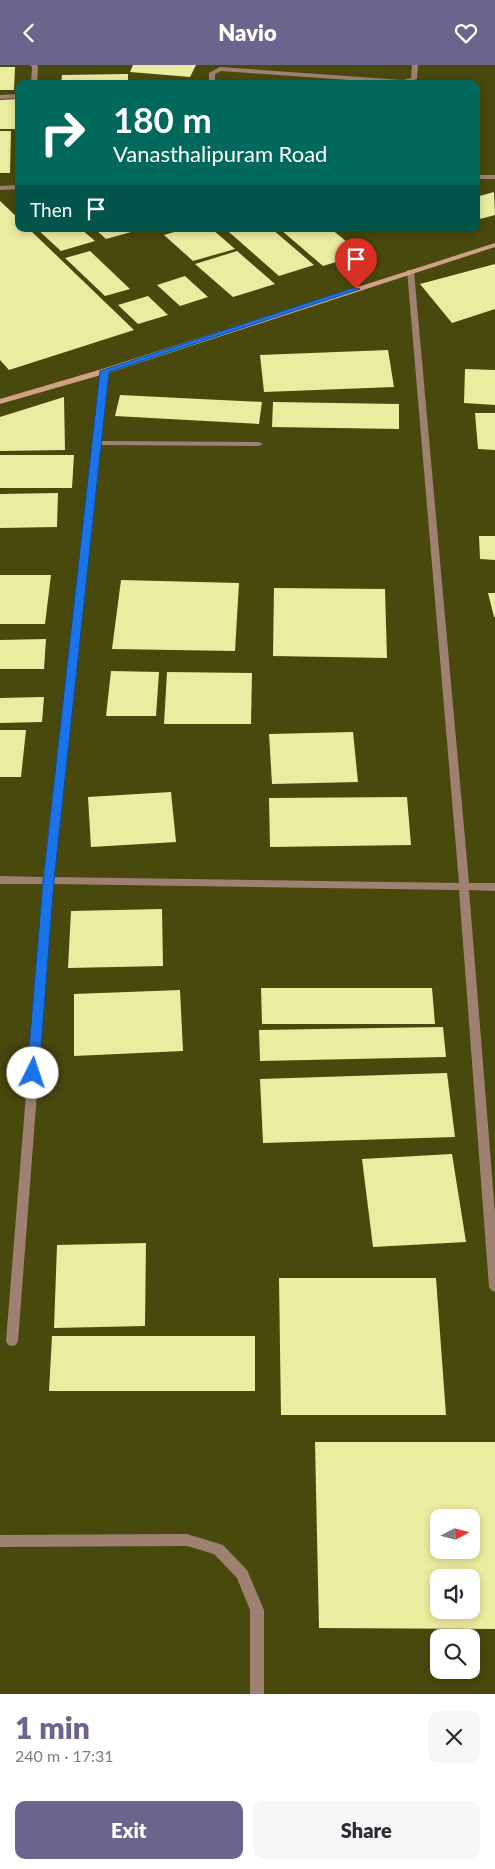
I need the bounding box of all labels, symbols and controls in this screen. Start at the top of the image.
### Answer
icon: back [15,19,43,47]
text: Navio [218,19,277,46]
icon: heart [452,19,480,47]
text: 180 m [113,98,212,140]
icon: right [30,100,95,165]
text: Vanasthalipuram Road [113,140,327,167]
icon: arrive [82,195,110,223]
text: Then [30,198,72,221]
pin [335,238,377,289]
icon: arrive [342,245,370,273]
position arrow [6,1046,58,1098]
north arrow [430,1509,480,1559]
map controls [430,1509,480,1679]
button: sound [430,1569,480,1619]
button: search [430,1629,480,1679]
text: 1 min [15,1709,90,1745]
button: close [428,1711,480,1763]
text: 240 m · 17:31 [15,1746,114,1765]
button: Exit [15,1801,243,1859]
button: Share [253,1801,480,1859]

